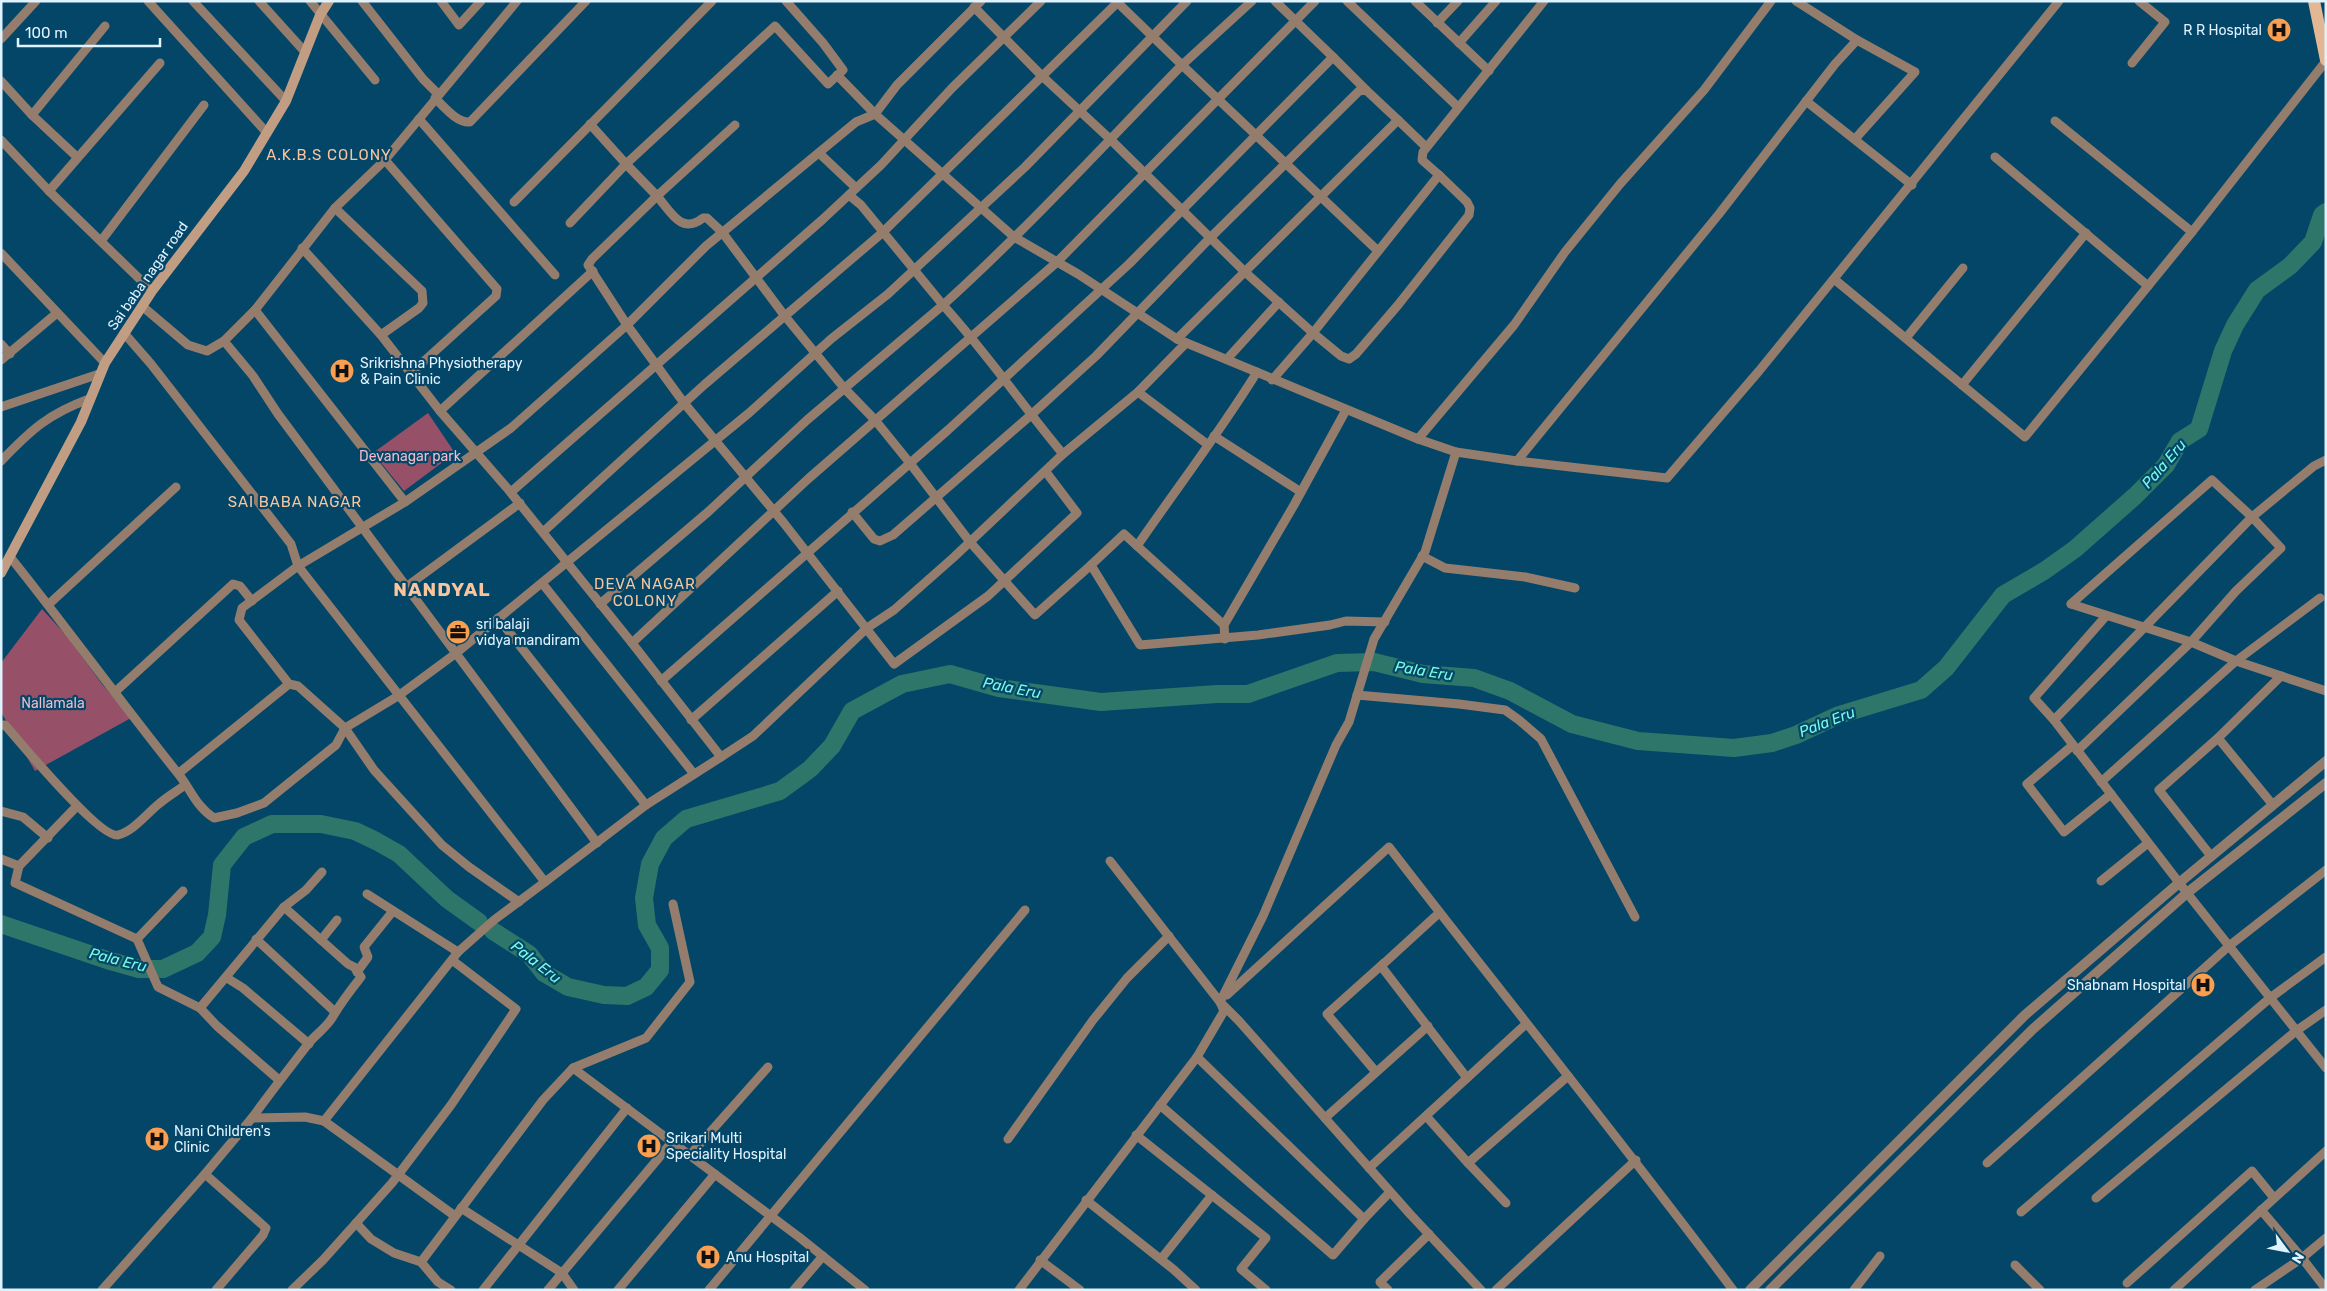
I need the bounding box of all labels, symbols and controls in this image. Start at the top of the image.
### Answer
scale bar [18,15,160,47]
hospital icon: R R Hospital [2266,17,2292,43]
place label: R R Hospital [2183,22,2262,39]
text: 100 m [25,24,67,42]
district label: A.K.B.S COLONY [266,146,392,164]
street label: Sai baba nagar road [104,218,192,334]
place label: Srikrishna Physiotherapy & Pain Clinic [360,355,523,388]
hospital icon: Srikrishna Physiotherapy & Pain Clinic [329,358,355,384]
water label: Pala Eru [2138,436,2190,492]
park label: Devanagar park [359,448,462,465]
district label: SAI BABA NAGAR [228,493,362,511]
district label: DEVA NAGAR COLONY [594,575,696,610]
district label: NANDYAL [393,578,491,601]
place label: sri balaji vidya mandiram [476,616,580,649]
office icon: sri balaji vidya mandiram [445,619,471,645]
water label: Pala Eru [1394,658,1454,684]
water label: Pala Eru [982,674,1042,702]
park label: Nallamala [21,695,85,712]
water label: Pala Eru [1796,703,1858,741]
water label: Pala Eru [507,937,565,987]
water label: Pala Eru [87,944,149,976]
hospital icon: Shabnam Hospital [2190,972,2216,998]
place label: Shabnam Hospital [2067,977,2186,994]
place label: Nani Children's Clinic [174,1123,271,1156]
hospital icon: Nani Children's Clinic [144,1126,170,1152]
place label: Srikari Multi Speciality Hospital [666,1130,786,1163]
hospital icon: Srikari Multi Speciality Hospital [636,1133,662,1159]
north arrow [2262,1226,2312,1276]
hospital icon: Anu Hospital [695,1244,721,1270]
place label: Anu Hospital [726,1249,809,1266]
text: N [2288,1249,2307,1266]

